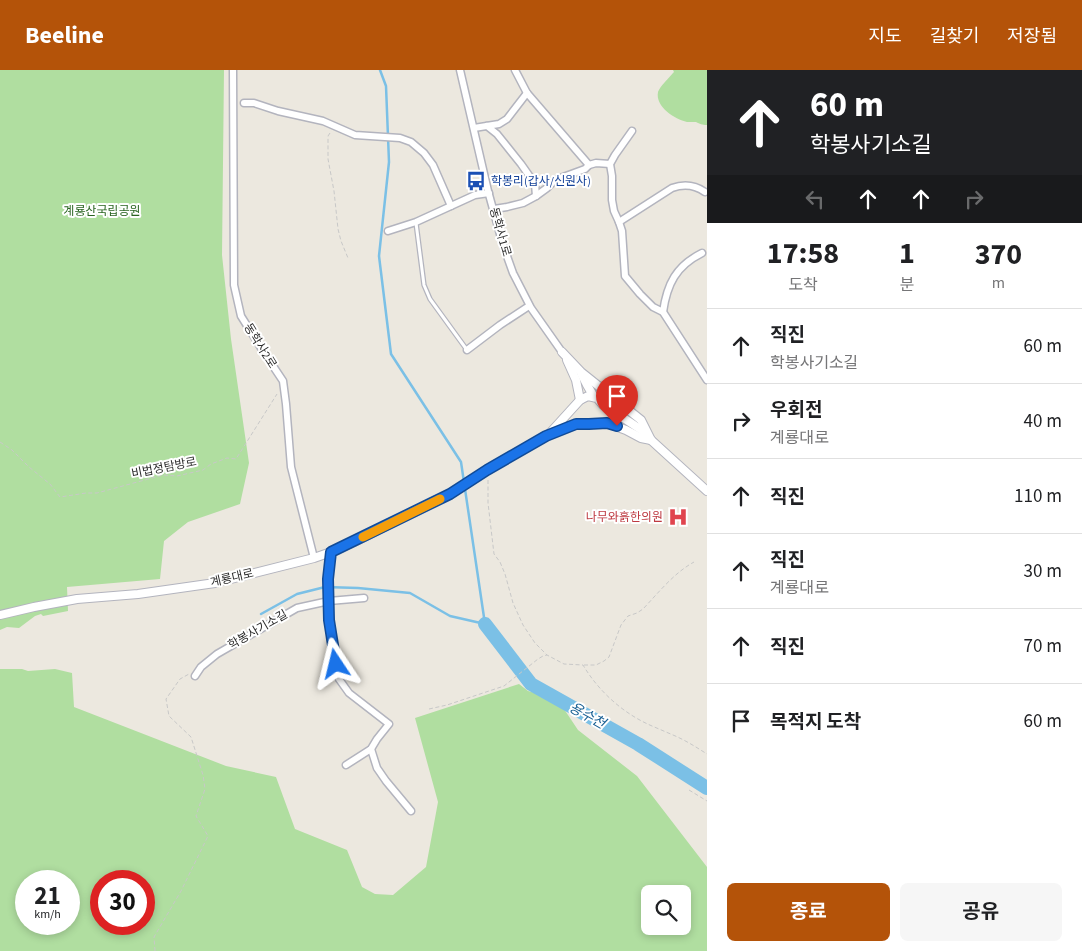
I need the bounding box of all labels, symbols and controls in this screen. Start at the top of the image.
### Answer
text: Beeline [25,18,104,53]
text: 지도 [869,24,902,49]
text: 길찾기 [930,24,979,49]
text: 저장됨 [1007,24,1057,49]
text: 60 m [810,80,884,130]
icon: ahead [727,90,792,155]
text: 학봉사기소길 [810,129,931,161]
bus stop icon: 학봉리(갑사/신원사) [465,170,487,192]
place label: 학봉리(갑사/신원사) [491,173,591,190]
icon: left [801,185,829,213]
icon: ahead [854,185,882,213]
icon: ahead [907,185,935,213]
icon: right [960,185,988,213]
park label: 계룡산국립공원 [63,203,141,220]
street label: 동학사1로 [485,206,515,258]
text: 17:58 [767,232,839,275]
text: 1 [899,232,915,275]
text: 370 [975,233,1022,276]
text: m [992,272,1005,294]
text: 도착 [788,274,818,296]
text: 분 [900,274,914,296]
street label: 동학사2로 [240,320,280,372]
text: 직진 [770,322,805,349]
icon: ahead [727,332,755,360]
text: 60 m [1024,333,1062,360]
text: 학봉사기소길 [770,352,858,374]
pin [596,375,638,426]
icon: arrive [603,382,631,410]
text: 우회전 [770,397,822,424]
icon: right [727,407,755,435]
text: 40 m [1024,408,1062,435]
text: 계룡대로 [770,427,829,449]
street label: 비법정탐방로 [130,453,198,483]
icon: ahead [727,482,755,510]
text: 110 m [1014,483,1062,510]
text: 직진 [770,484,805,511]
hospital icon: 나무와흙한의원 [667,506,689,528]
place label: 나무와흙한의원 [586,509,663,526]
text: 직진 [770,547,805,574]
icon: ahead [727,557,755,585]
text: 30 m [1024,558,1062,585]
street label: 계룡대로 [209,565,255,591]
text: 계룡대로 [770,577,829,599]
street label: 학봉사기소길 [225,606,291,654]
icon: ahead [727,632,755,660]
text: 70 m [1024,633,1062,660]
text: 직진 [770,634,805,661]
position arrow [309,637,361,689]
water label: 용수천 [565,698,610,735]
icon: arrive [727,707,755,735]
text: 60 m [1024,708,1062,735]
text: 목적지 도착 [770,709,861,736]
speed limit sign: 30 [90,870,155,935]
text: 21 [34,878,61,914]
button: 종료 [727,883,890,941]
button: 공유 [900,883,1062,941]
map controls [641,885,691,935]
button: search [641,885,691,935]
text: km/h [34,906,61,923]

